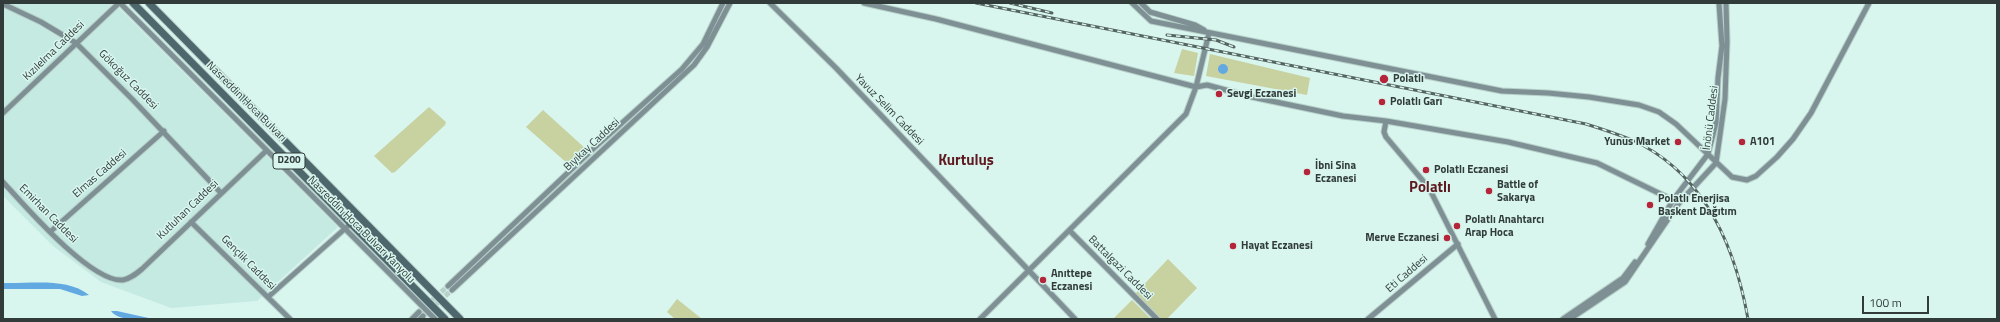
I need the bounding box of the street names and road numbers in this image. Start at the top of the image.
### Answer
street label: Kızılelma Caddesi [21,18,87,84]
street label: Gökoğuz Caddesi [96,48,160,112]
street label: Nasreddin Hoca Bulvarı [203,59,289,145]
street label: Yavuz Selim Caddesi [852,72,926,148]
street label: İnönü Caddesi [1701,85,1721,151]
street label: Bıyıkay Caddesi [561,116,623,174]
street label: Elmas Caddesi [70,147,130,201]
road number: D200 [273,153,305,169]
street label: Nasreddin Hoca Bulvarı Yanyolu [305,174,417,286]
street label: Kutluhan Caddesi [155,177,221,243]
street label: Emirhan Caddesi [16,182,80,246]
street label: Gençlik Caddesi [218,233,278,293]
street label: Battalgazi Caddesi [1085,233,1155,303]
street label: Eti Caddesi [1383,252,1431,296]

